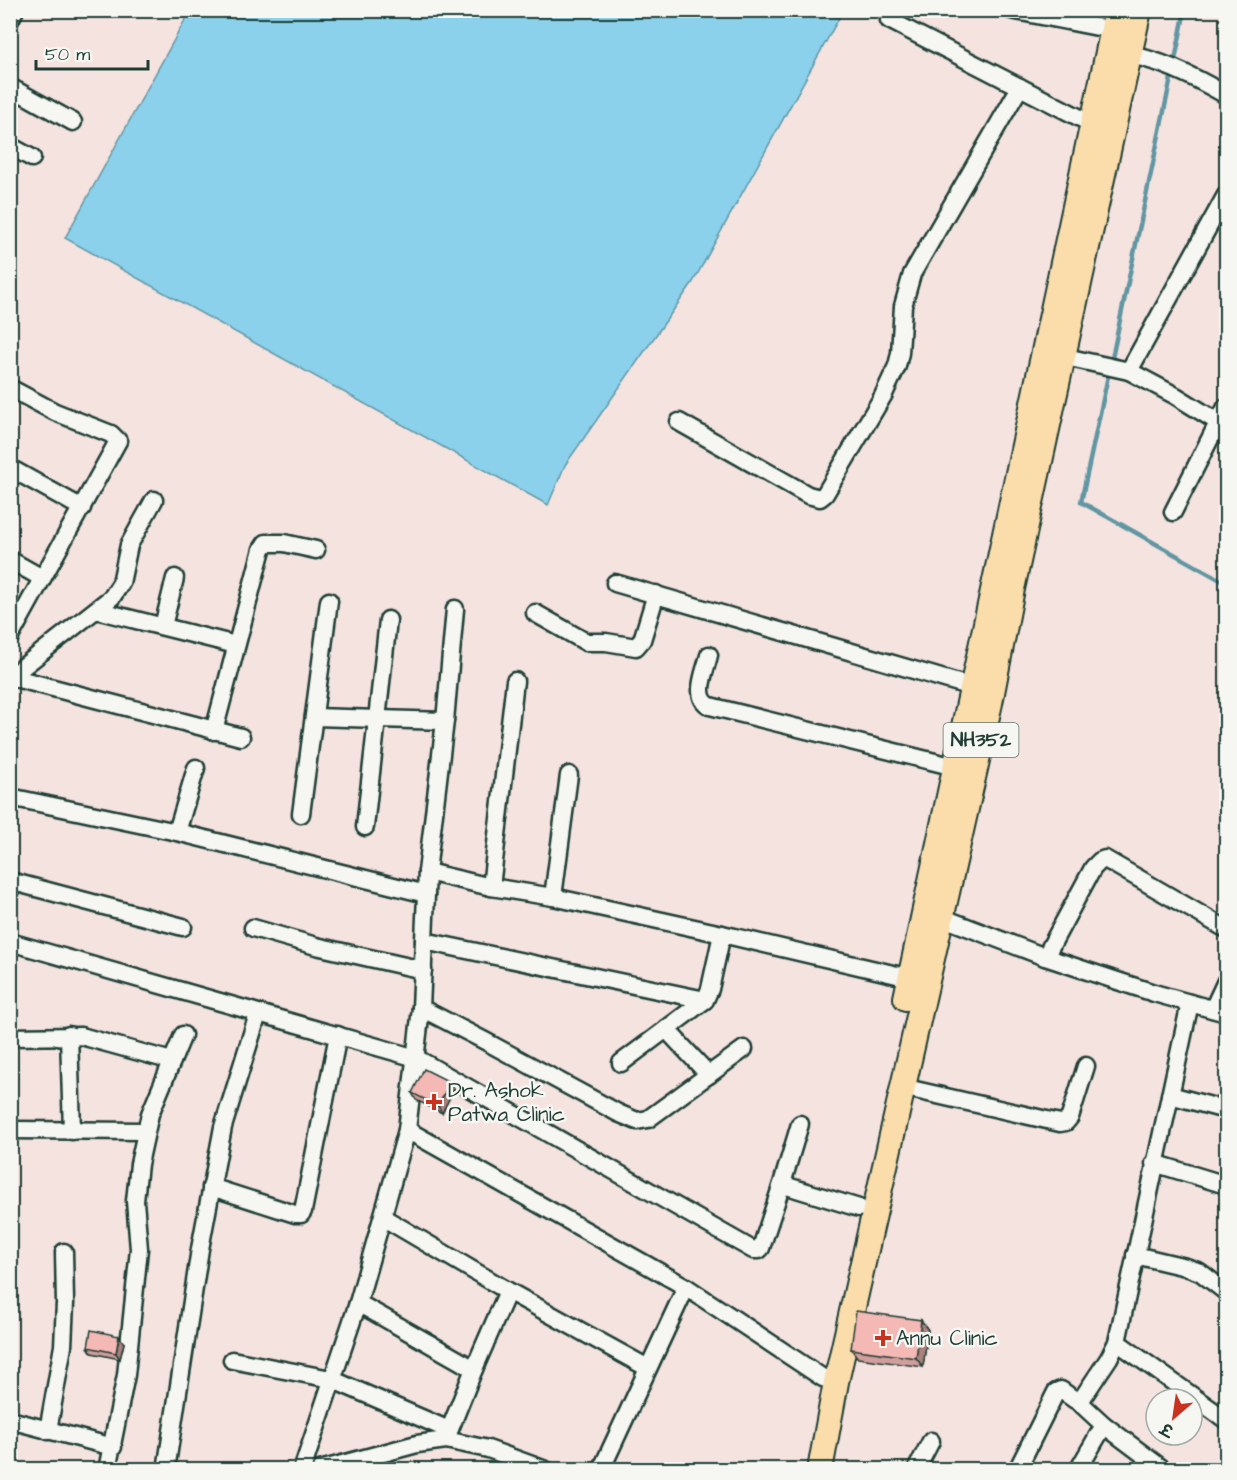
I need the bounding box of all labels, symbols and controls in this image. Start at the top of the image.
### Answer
scale bar [36,33,148,71]
text: 50 m [45,42,90,67]
road number: NH352 [944,723,1018,757]
place label: Dr. Ashok Patwa Clinic [448,1076,565,1129]
marker: Dr. Ashok Patwa Clinic [425,1093,443,1111]
place label: Annu Clinic [896,1324,998,1353]
marker: Annu Clinic [874,1329,892,1347]
north arrow [1144,1387,1204,1447]
text: उ [1156,1416,1179,1442]

